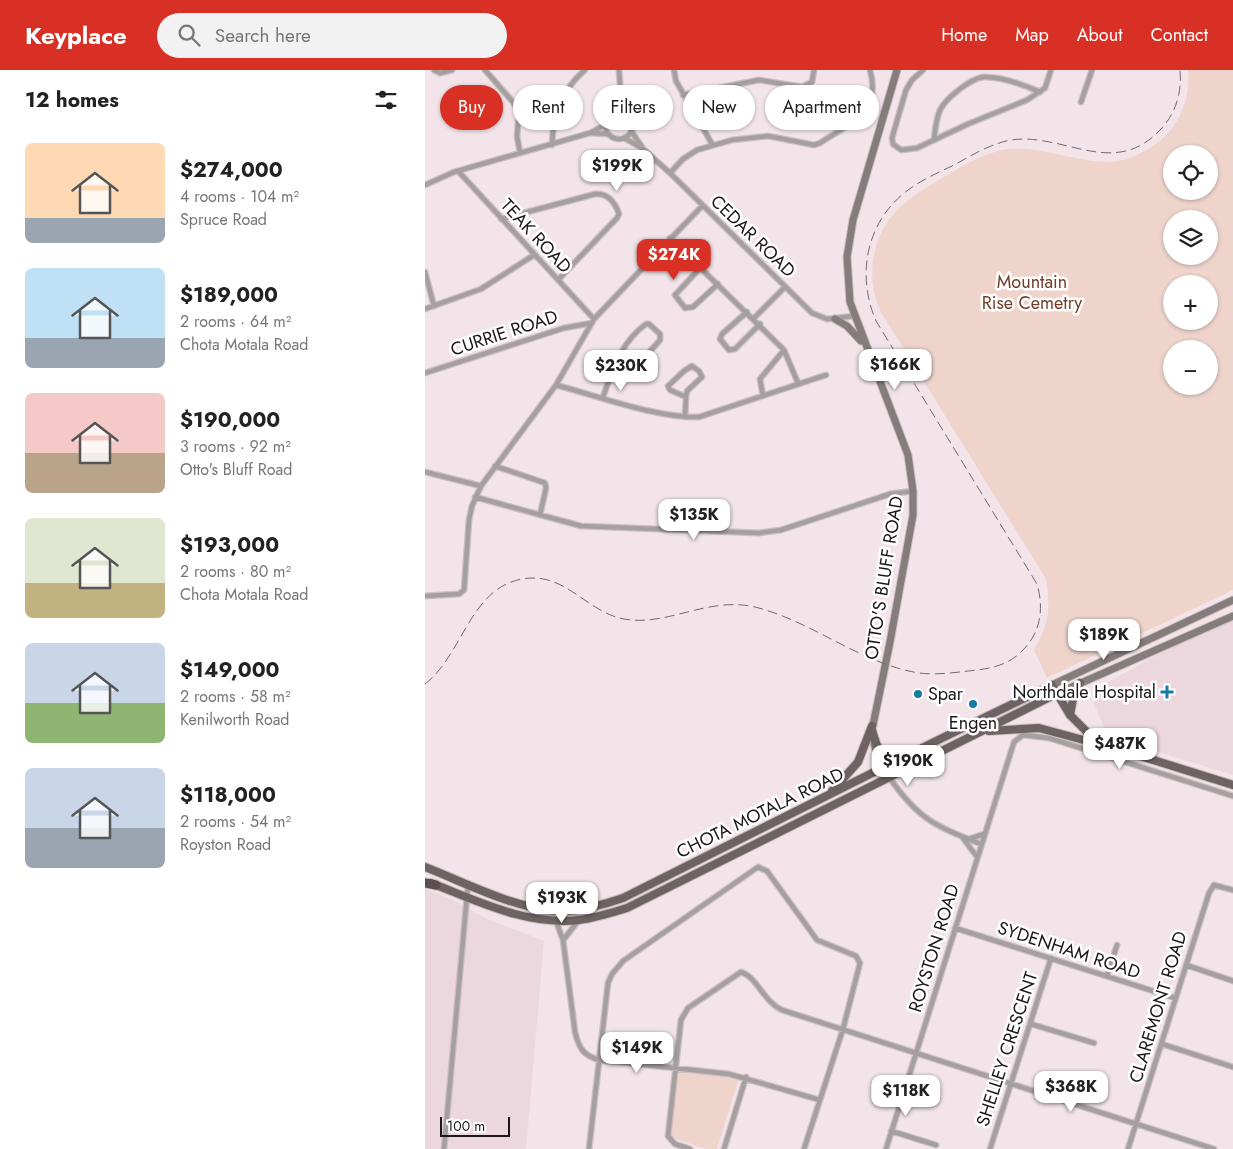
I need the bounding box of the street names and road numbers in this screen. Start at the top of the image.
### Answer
street label: CEDAR ROAD [705,189,801,283]
street label: TEAK ROAD [495,193,577,279]
street label: CURRIE ROAD [447,303,561,363]
street label: OTTO'S BLUFF ROAD [858,494,910,662]
street label: CHOTA MOTALA ROAD [672,761,848,865]
street label: ROYSTON ROAD [902,881,966,1015]
street label: SYDENHAM ROAD [994,915,1144,985]
street label: CLAREMONT ROAD [1123,928,1193,1086]
street label: SHELLEY CRESCENT [970,968,1044,1130]

